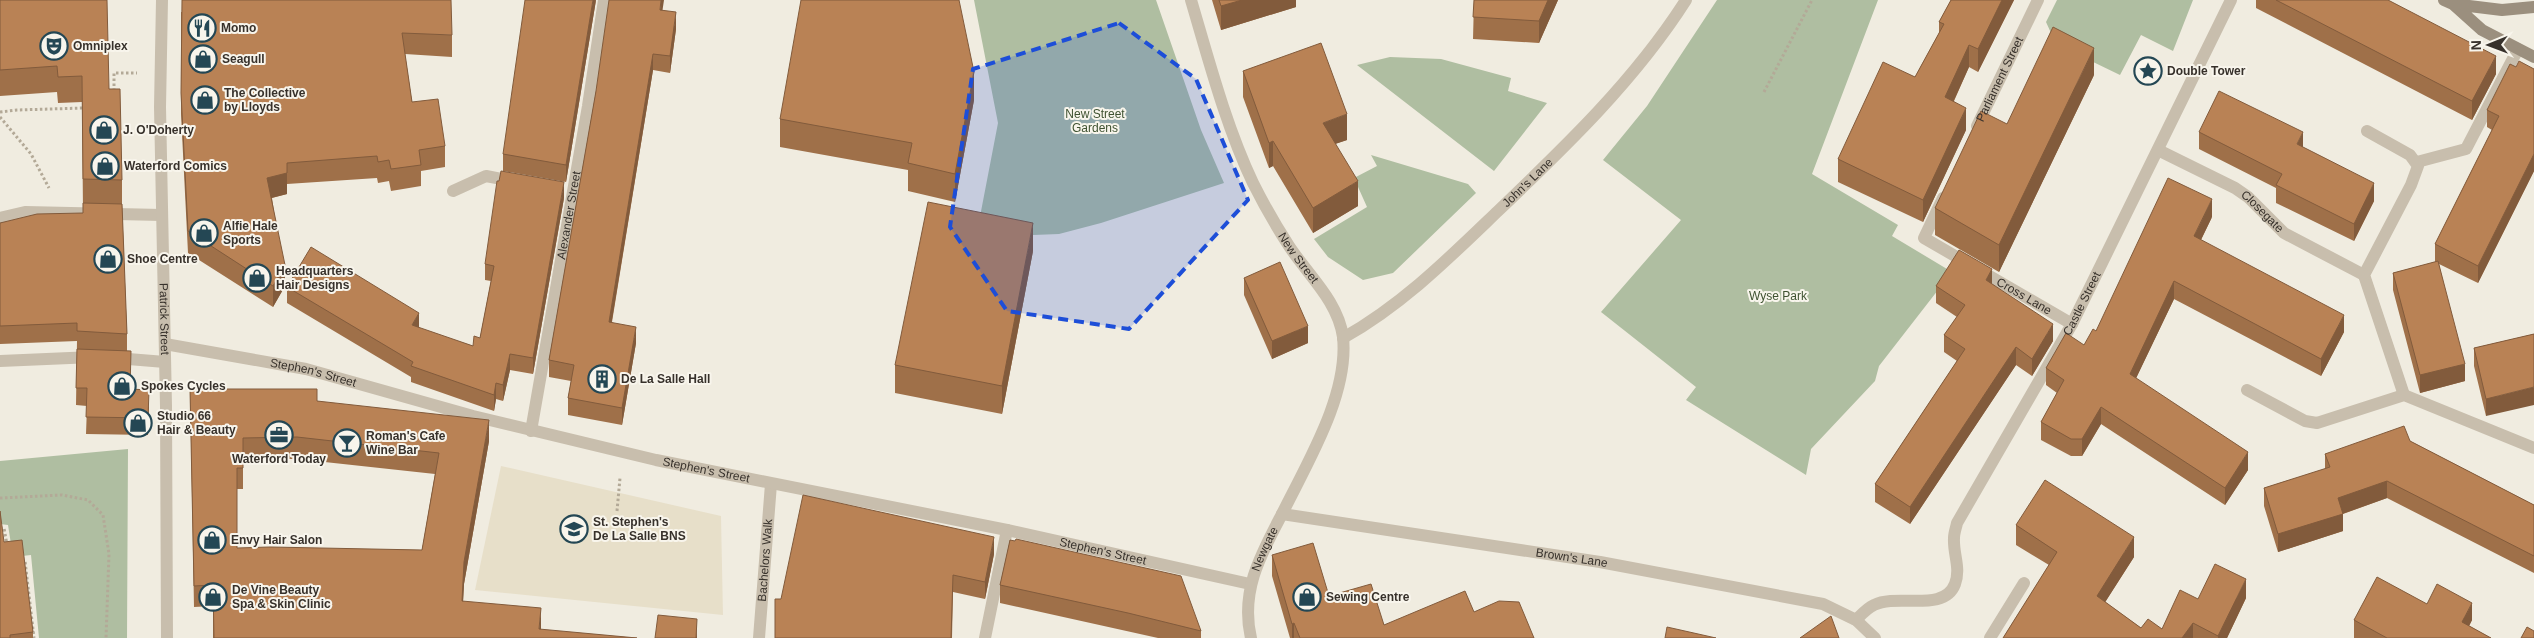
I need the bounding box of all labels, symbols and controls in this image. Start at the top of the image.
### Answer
restaurant icon: Momo [187,13,217,43]
north arrow [2464,20,2514,70]
place label: Momo [221,21,256,35]
theatre icon: Omniplex [39,31,69,61]
street label: Parliament Street [1973,34,2026,124]
place label: Omniplex [73,39,128,53]
text: N [2468,40,2484,50]
shop icon: Seagull [188,44,218,74]
place label: Seagull [222,52,265,66]
place icon: Double Tower [2133,56,2163,86]
place label: Double Tower [2167,64,2246,78]
shop icon: The Collective by Lloyds [190,85,220,115]
place label: The Collective by Lloyds [224,86,306,114]
park label: New Street Gardens [1065,107,1125,135]
shop icon: J. O'Doherty [89,115,119,145]
place label: J. O'Doherty [123,123,194,137]
shop icon: Waterford Comics [90,151,120,181]
street label: John's Lane [1500,155,1556,210]
place label: Waterford Comics [124,159,227,173]
street label: Alexander Street [554,169,584,261]
street label: Closegate [2238,187,2287,236]
shop icon: Alfie Hale Sports [189,218,219,248]
place label: Alfie Hale Sports [223,219,278,247]
street label: New Street [1275,230,1322,286]
shop icon: Shoe Centre [93,244,123,274]
place label: Shoe Centre [127,252,198,266]
shop icon: Headquarters Hair Designs [242,263,272,293]
place label: Headquarters Hair Designs [276,264,354,292]
street label: Castle Street [2060,269,2104,338]
street label: Cross Lane [1994,275,2054,318]
street label: Patrick Street [157,283,172,356]
park label: Wyse Park [1749,289,1808,303]
street label: Stephen's Street [269,356,359,390]
building icon: De La Salle Hall [587,364,617,394]
shop icon: Spokes Cycles [107,371,137,401]
place label: De La Salle Hall [621,372,710,386]
place label: Spokes Cycles [141,379,226,393]
shop icon: Studio 66 Hair & Beauty [123,408,153,438]
place label: Studio 66 Hair & Beauty [157,409,236,437]
office icon: Waterford Today [264,420,294,450]
bar icon: Roman's Cafe Wine Bar [332,428,362,458]
place label: Roman's Cafe Wine Bar [366,429,446,457]
place label: Waterford Today [232,452,326,466]
street label: Stephen's Street [661,454,752,486]
school or university icon: St. Stephen's De La Salle BNS [559,514,589,544]
place label: St. Stephen's De La Salle BNS [593,515,686,543]
street label: Bachelors Walk [755,517,775,602]
street label: Newgate [1249,524,1281,573]
shop icon: Envy Hair Salon [197,525,227,555]
place label: Envy Hair Salon [231,533,322,547]
street label: Stephen's Street [1058,535,1148,568]
street label: Brown's Lane [1535,545,1609,570]
shop icon: De Vine Beauty Spa & Skin Clinic [198,582,228,612]
shop icon: Sewing Centre [1292,582,1322,612]
place label: De Vine Beauty Spa & Skin Clinic [232,583,331,611]
place label: Sewing Centre [1326,590,1410,604]

